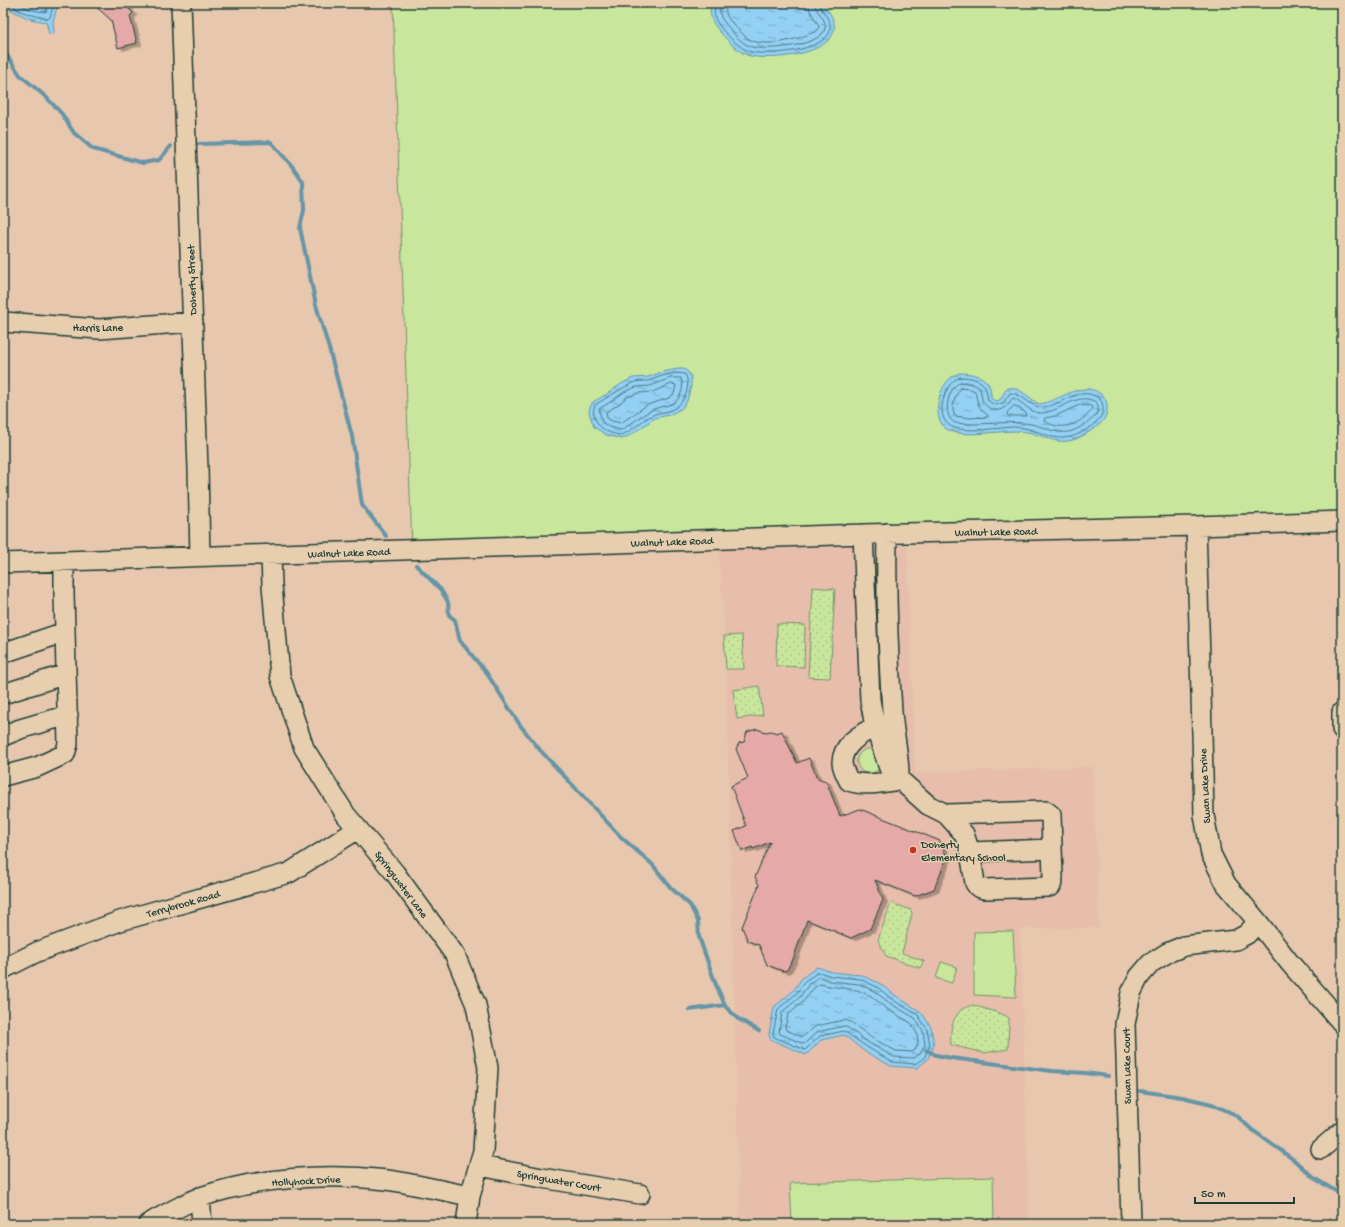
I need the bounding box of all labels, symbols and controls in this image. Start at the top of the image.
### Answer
street label: Doherty Street [186,243,200,316]
street label: Harris Lane [73,323,123,335]
street label: Walnut Lake Road [955,526,1039,540]
street label: Walnut Lake Road [631,536,715,550]
street label: Walnut Lake Road [308,547,392,561]
street label: Swan Lake Drive [1198,748,1214,824]
place label: Doherty Elementary School [920,840,1006,865]
marker: Doherty Elementary School [908,845,918,855]
street label: Springwater Lane [371,849,430,921]
street label: Terrybrook Road [145,888,223,921]
street label: Swan Lake Court [1121,1026,1135,1104]
street label: Springwater Court [516,1169,603,1196]
street label: Hollyhock Drive [271,1174,341,1190]
scale bar [1195,1179,1294,1205]
text: 50 m [1201,1188,1226,1202]

